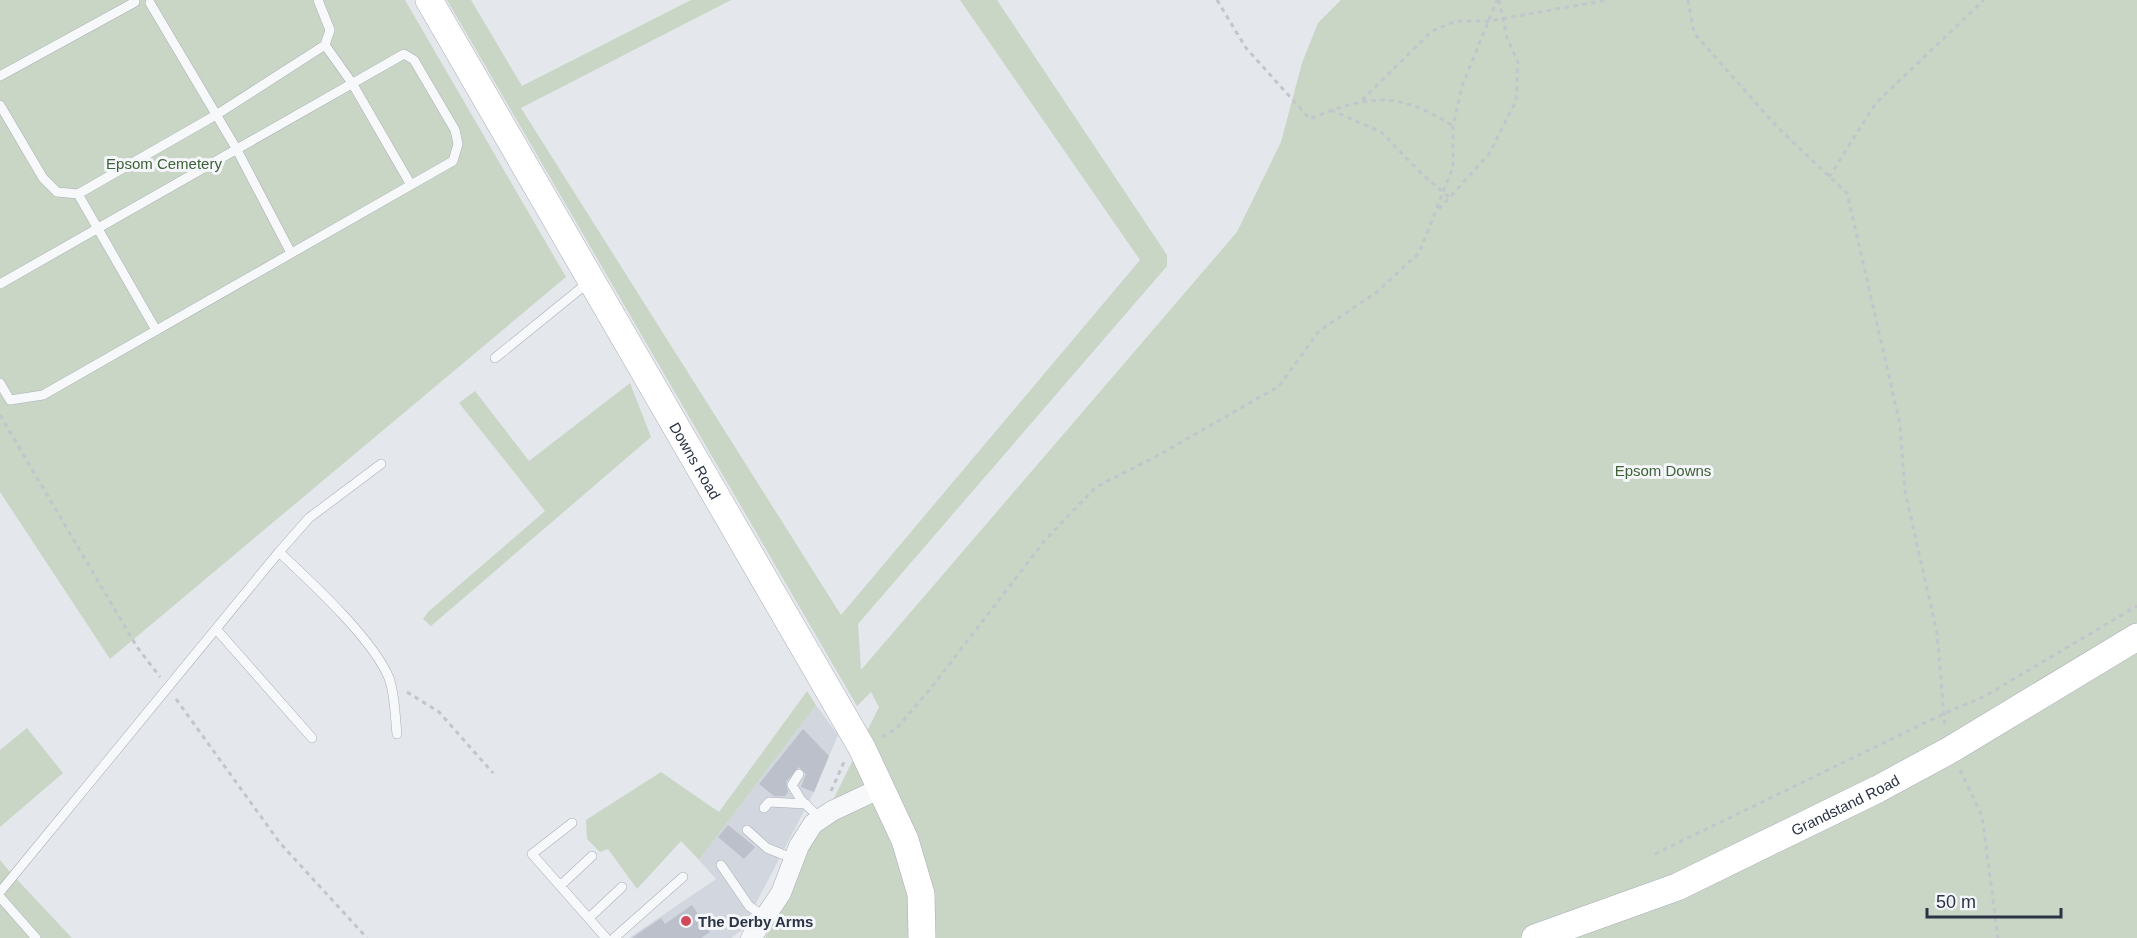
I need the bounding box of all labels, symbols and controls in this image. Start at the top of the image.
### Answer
park label: Epsom Cemetery [106,155,222,172]
street label: Downs Road [667,419,724,502]
park label: Epsom Downs [1615,462,1711,479]
street label: Grandstand Road [1788,771,1902,839]
scale bar [1927,881,2060,919]
text: 50 m [1936,892,1976,912]
place label: The Derby Arms [698,913,813,930]
marker: The Derby Arms [679,914,693,928]

